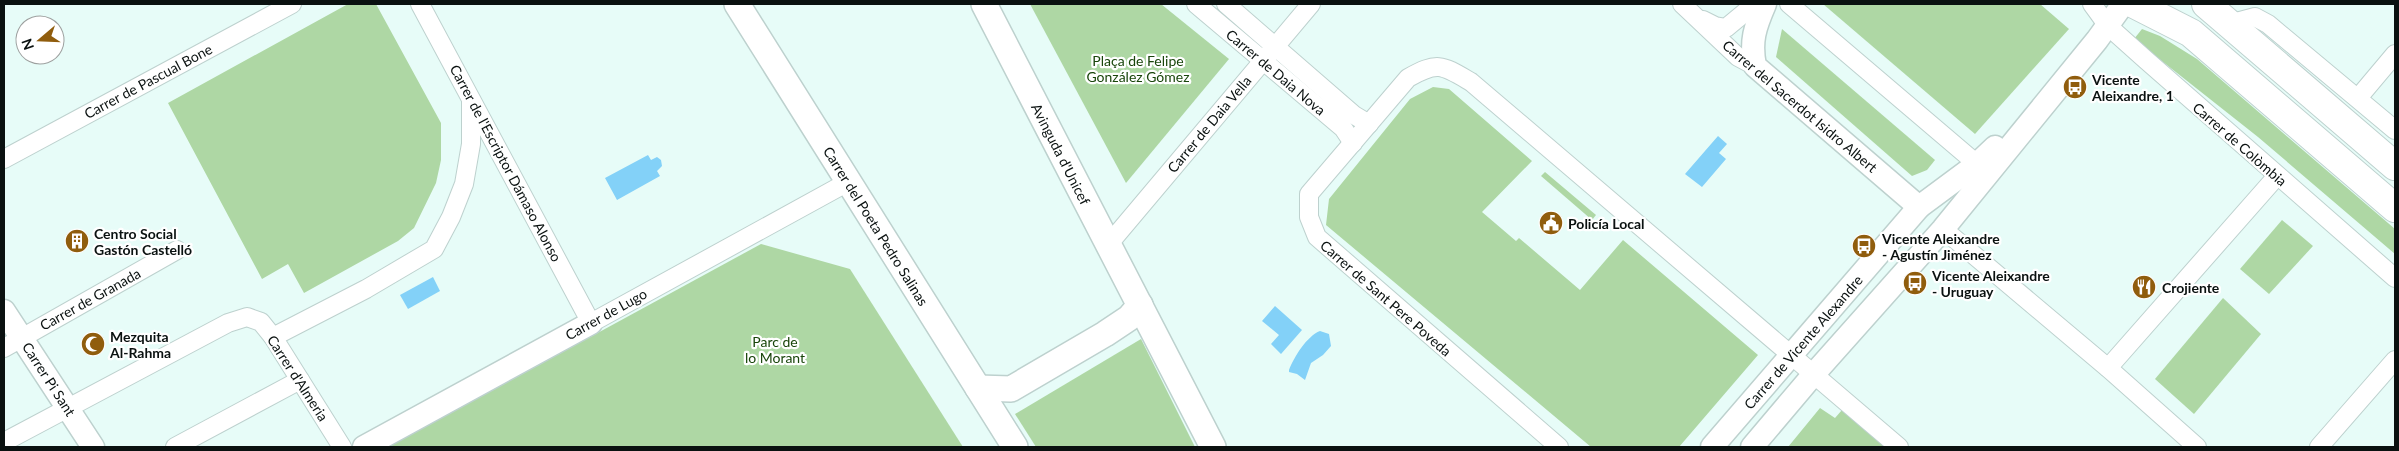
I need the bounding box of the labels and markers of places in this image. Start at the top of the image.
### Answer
place label: Vicente Aleixandre, 1 [2091,71,2174,104]
bus stop icon: Vicente Aleixandre, 1 [2062,74,2088,100]
public building icon: Policía Local [1538,210,1564,236]
place label: Policía Local [1568,215,1645,232]
place label: Centro Social Gastón Castelló [94,225,192,258]
building icon: Centro Social Gastón Castelló [64,228,90,254]
place label: Vicente Aleixandre - Agustín Jiménez [1881,230,2000,263]
bus stop icon: Vicente Aleixandre - Agustín Jiménez [1851,233,1877,259]
place label: Vicente Aleixandre - Uruguay [1931,267,2050,300]
bus stop icon: Vicente Aleixandre - Uruguay [1902,270,1928,296]
restaurant icon: Crojiente [2131,274,2157,300]
place label: Crojiente [2162,279,2220,296]
place label: Mezquita Al-Rahma [109,328,171,361]
mosque icon: Mezquita Al-Rahma [80,331,106,357]

